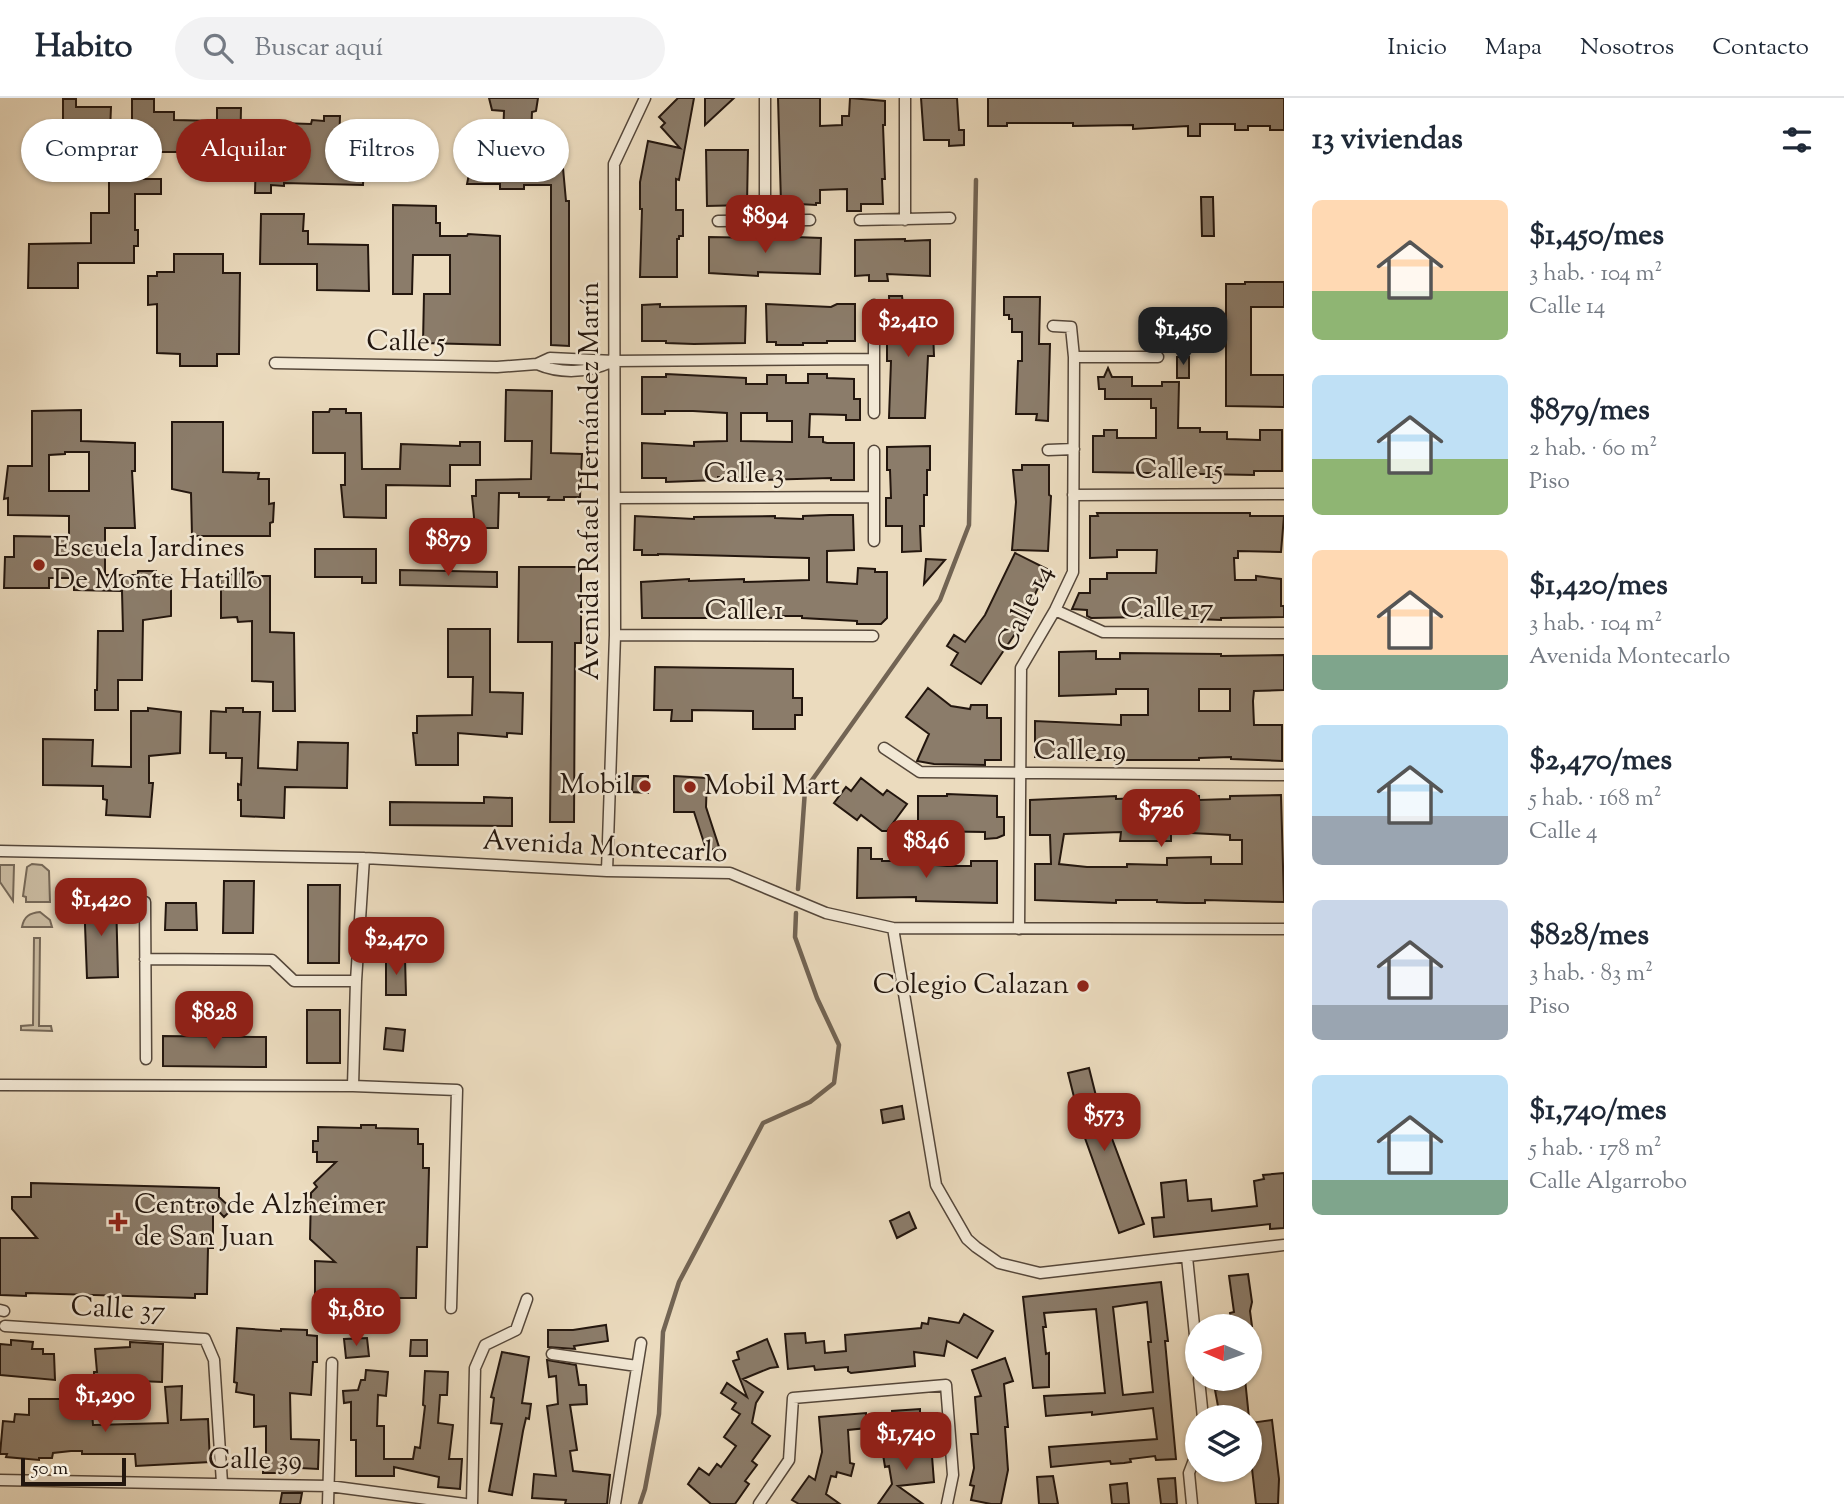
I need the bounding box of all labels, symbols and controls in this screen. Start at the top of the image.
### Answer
search box [175,17,665,80]
text: Habito [35,24,133,72]
icon: search [199,29,237,67]
text: Buscar aquí [255,30,383,67]
text: Inicio [1387,31,1447,65]
text: Mapa [1485,31,1542,65]
text: Nosotros [1580,31,1674,65]
text: Contacto [1712,31,1809,65]
chip: Comprar [21,119,162,182]
chip: Alquilar [176,119,311,182]
chip: Filtros [325,119,439,182]
chip: Nuevo [453,119,569,182]
text: 13 viviendas [1312,119,1463,162]
icon: filters [1778,121,1816,159]
pin: $894 [724,195,806,255]
text: $894 [742,201,788,234]
text: $1,450/mes [1529,215,1664,258]
icon: home [1368,228,1452,312]
text: 3 hab. · 104 m² [1529,258,1662,291]
street label: Avenida Rafael Hernández Marín [571,282,611,680]
text: Calle 14 [1529,291,1605,324]
pin: $2,410 [851,300,965,359]
text: $2,410 [878,305,938,338]
pin: $1,450 [1126,308,1240,367]
text: $1,450 [1154,313,1212,346]
street label: Calle 5 [366,322,446,364]
text: $879/mes [1529,390,1650,433]
icon: home [1368,403,1452,487]
text: 2 hab. · 60 m² [1529,433,1657,466]
street label: Calle 15 [1135,451,1224,491]
street label: Calle 3 [704,455,784,495]
text: Piso [1529,466,1570,499]
pin: $879 [407,518,489,578]
text: $879 [425,524,471,557]
place label: Escuela Jardines De Monte Hatillo [53,529,263,601]
marker: Escuela Jardines De Monte Hatillo [31,557,47,573]
street label: Calle 14 [988,558,1064,660]
text: $1,420/mes [1529,565,1668,608]
icon: home [1368,578,1452,662]
street label: Calle 17 [1121,590,1214,630]
street label: Calle 1 [705,592,783,632]
text: 3 hab. · 104 m² [1529,608,1662,641]
text: Avenida Montecarlo [1529,641,1730,674]
street label: Calle 19 [1034,732,1126,772]
text: $2,470/mes [1529,740,1672,783]
icon: home [1368,753,1452,837]
place label: Mobil [560,766,631,806]
place label: Mobil Mart [704,767,840,807]
marker: Mobil [637,778,653,794]
marker: Mobil Mart [682,779,698,795]
text: 5 hab. · 168 m² [1529,783,1661,816]
pin: $726 [1120,790,1202,849]
text: $726 [1138,795,1184,828]
text: Calle 4 [1529,816,1598,849]
pin: $846 [885,820,967,880]
street label: Avenida Montecarlo [482,822,728,874]
text: $846 [903,826,949,859]
pin: $1,420 [44,878,158,938]
text: $1,420 [71,884,131,917]
text: $828/mes [1529,915,1649,958]
pin: $2,470 [339,918,453,977]
text: $2,470 [364,923,428,956]
icon: home [1368,928,1452,1012]
text: 3 hab. · 83 m² [1529,958,1653,991]
place label: Colegio Calazan [873,966,1069,1006]
marker: Colegio Calazan [1075,978,1091,994]
text: Piso [1529,991,1570,1024]
pin: $828 [173,992,255,1051]
text: $828 [191,997,237,1030]
text: $1,740/mes [1529,1090,1667,1133]
pin: $573 [1063,1094,1145,1153]
text: $573 [1084,1099,1124,1132]
icon: home [1368,1103,1452,1187]
text: 5 hab. · 178 m² [1529,1133,1662,1166]
text: Calle Algarrobo [1529,1166,1687,1199]
place label: Centro de Alzheimer de San Juan [134,1186,386,1258]
marker: Centro de Alzheimer de San Juan [108,1212,128,1232]
street label: Calle 37 [70,1288,166,1332]
pin: $1,810 [299,1288,413,1348]
text: $1,810 [327,1294,385,1327]
north arrow [1185,1314,1262,1391]
map controls [1185,1314,1262,1482]
pin: $1,290 [48,1374,162,1434]
text: $1,290 [75,1380,135,1413]
button: layers [1185,1405,1262,1482]
pin: $1,740 [849,1412,963,1472]
text: $1,740 [876,1418,936,1451]
street label: Calle 39 [208,1440,302,1482]
scale bar [21,1455,126,1487]
text: 50 m [32,1456,68,1483]

